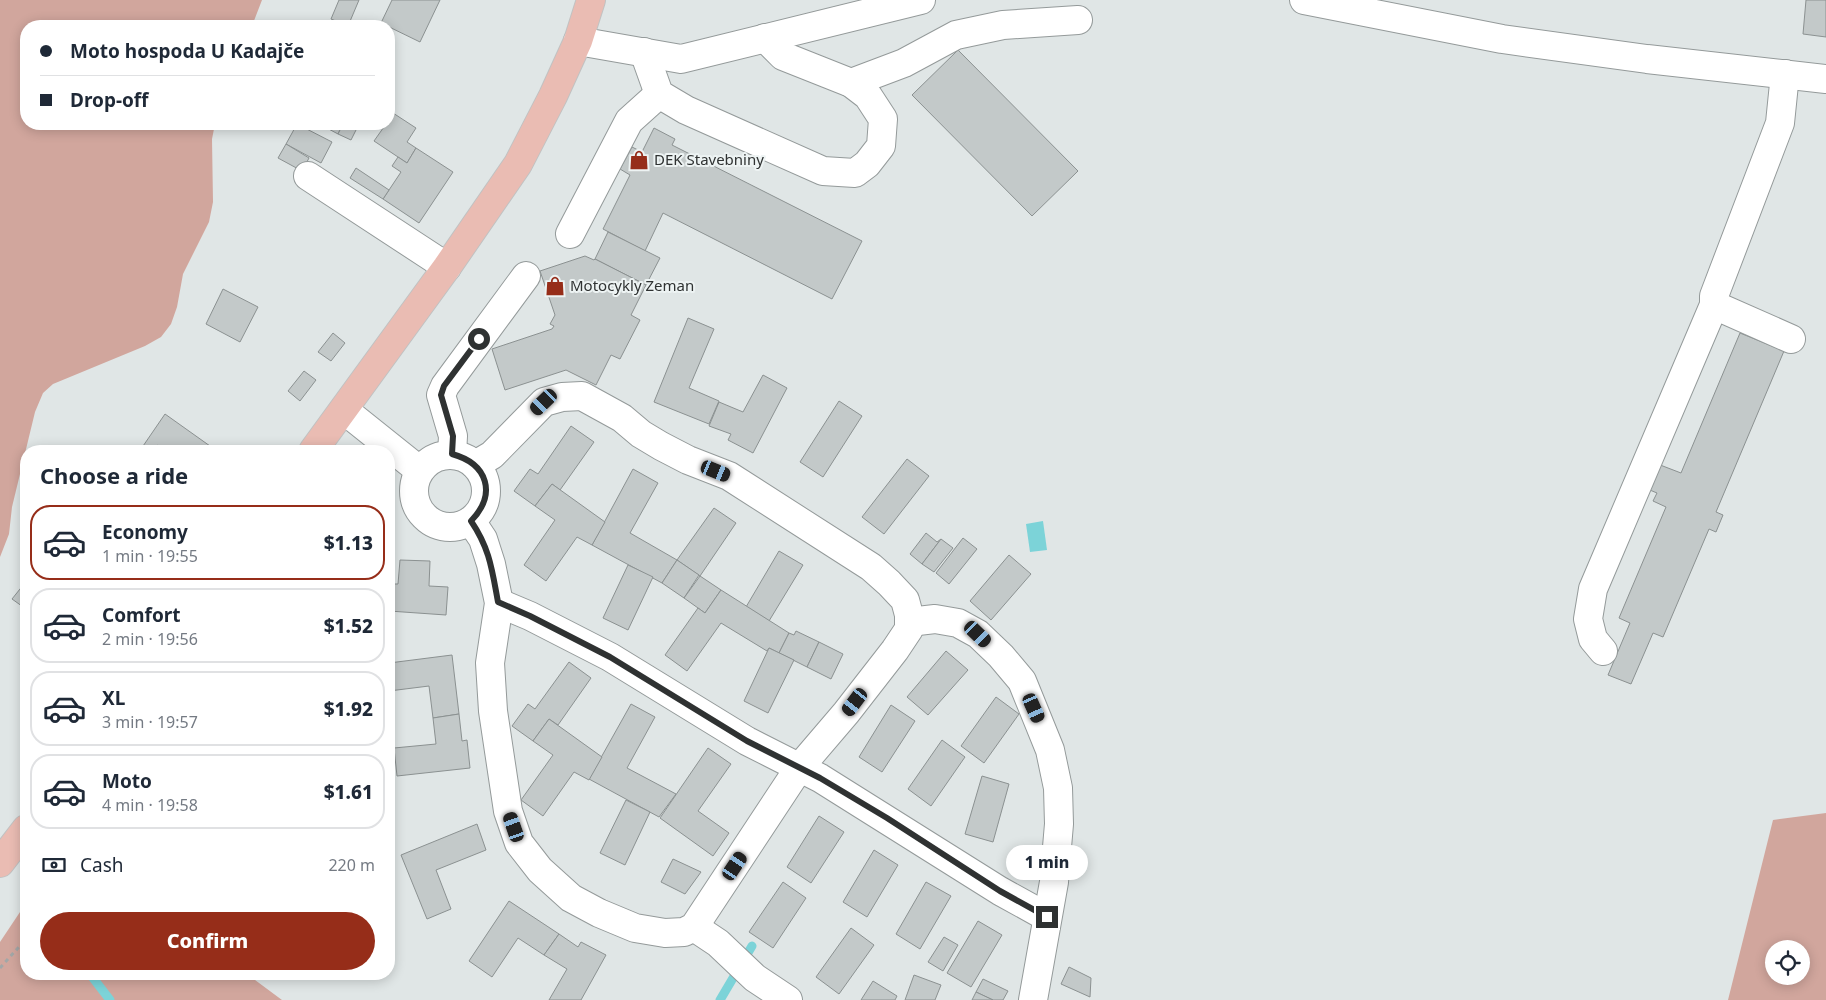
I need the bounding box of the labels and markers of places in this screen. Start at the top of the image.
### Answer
shop icon: DEK Stavebniny [628,149,650,171]
place label: DEK Stavebniny [654,149,764,169]
shop icon: Motocykly Zeman [544,275,566,297]
place label: Motocykly Zeman [570,275,694,295]

